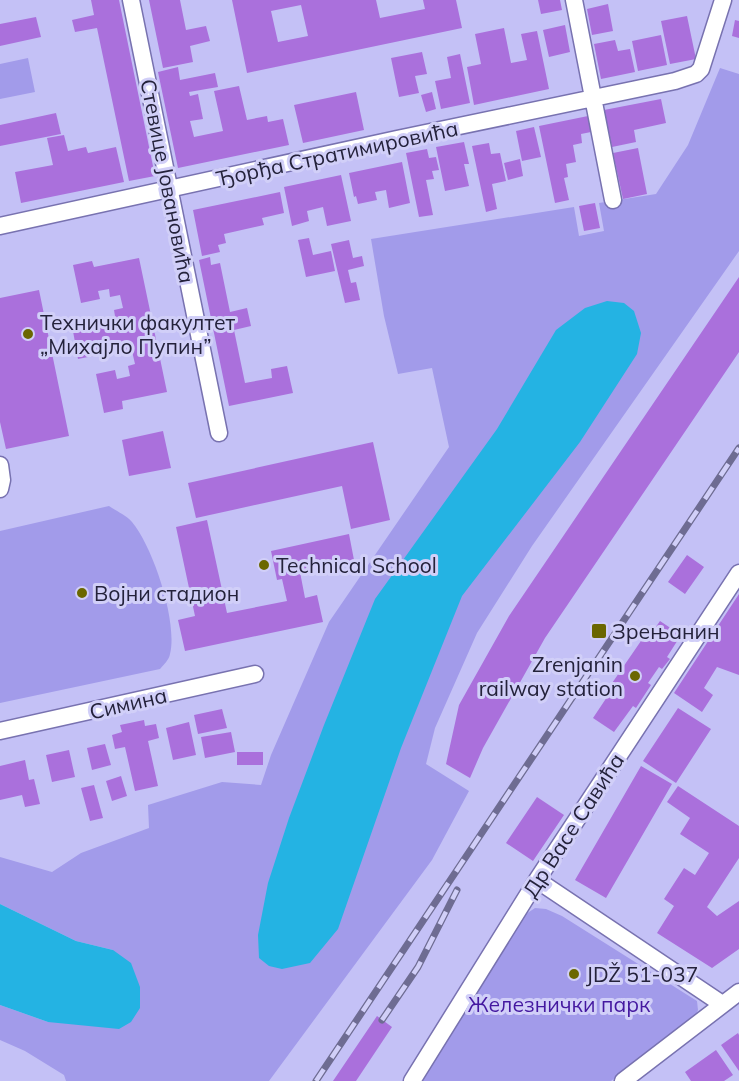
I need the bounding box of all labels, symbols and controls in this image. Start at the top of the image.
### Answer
street label: Стевице Јовановића [135,77,201,285]
street label: Ђорђа Стратимировића [214,115,460,191]
place label: Технички факултет „Михајло Пупин” [40,309,236,359]
marker: Технички факултет „Михајло Пупин” [21,327,35,341]
place label: Technical School [276,552,437,578]
marker: Technical School [257,558,271,572]
place label: Војни стадион [94,580,239,606]
marker: Војни стадион [75,586,89,600]
place label: Зрењанин [612,618,720,644]
marker: Зрењанин [590,622,608,640]
place label: Zrenjanin railway station [479,651,623,701]
marker: Zrenjanin railway station [628,669,642,683]
street label: Симина [87,681,169,725]
street label: Др Васе Савића [517,748,629,902]
place label: JDŽ 51-037 [586,961,698,987]
marker: JDŽ 51-037 [567,967,581,981]
park label: Железнички парк [468,991,651,1017]

